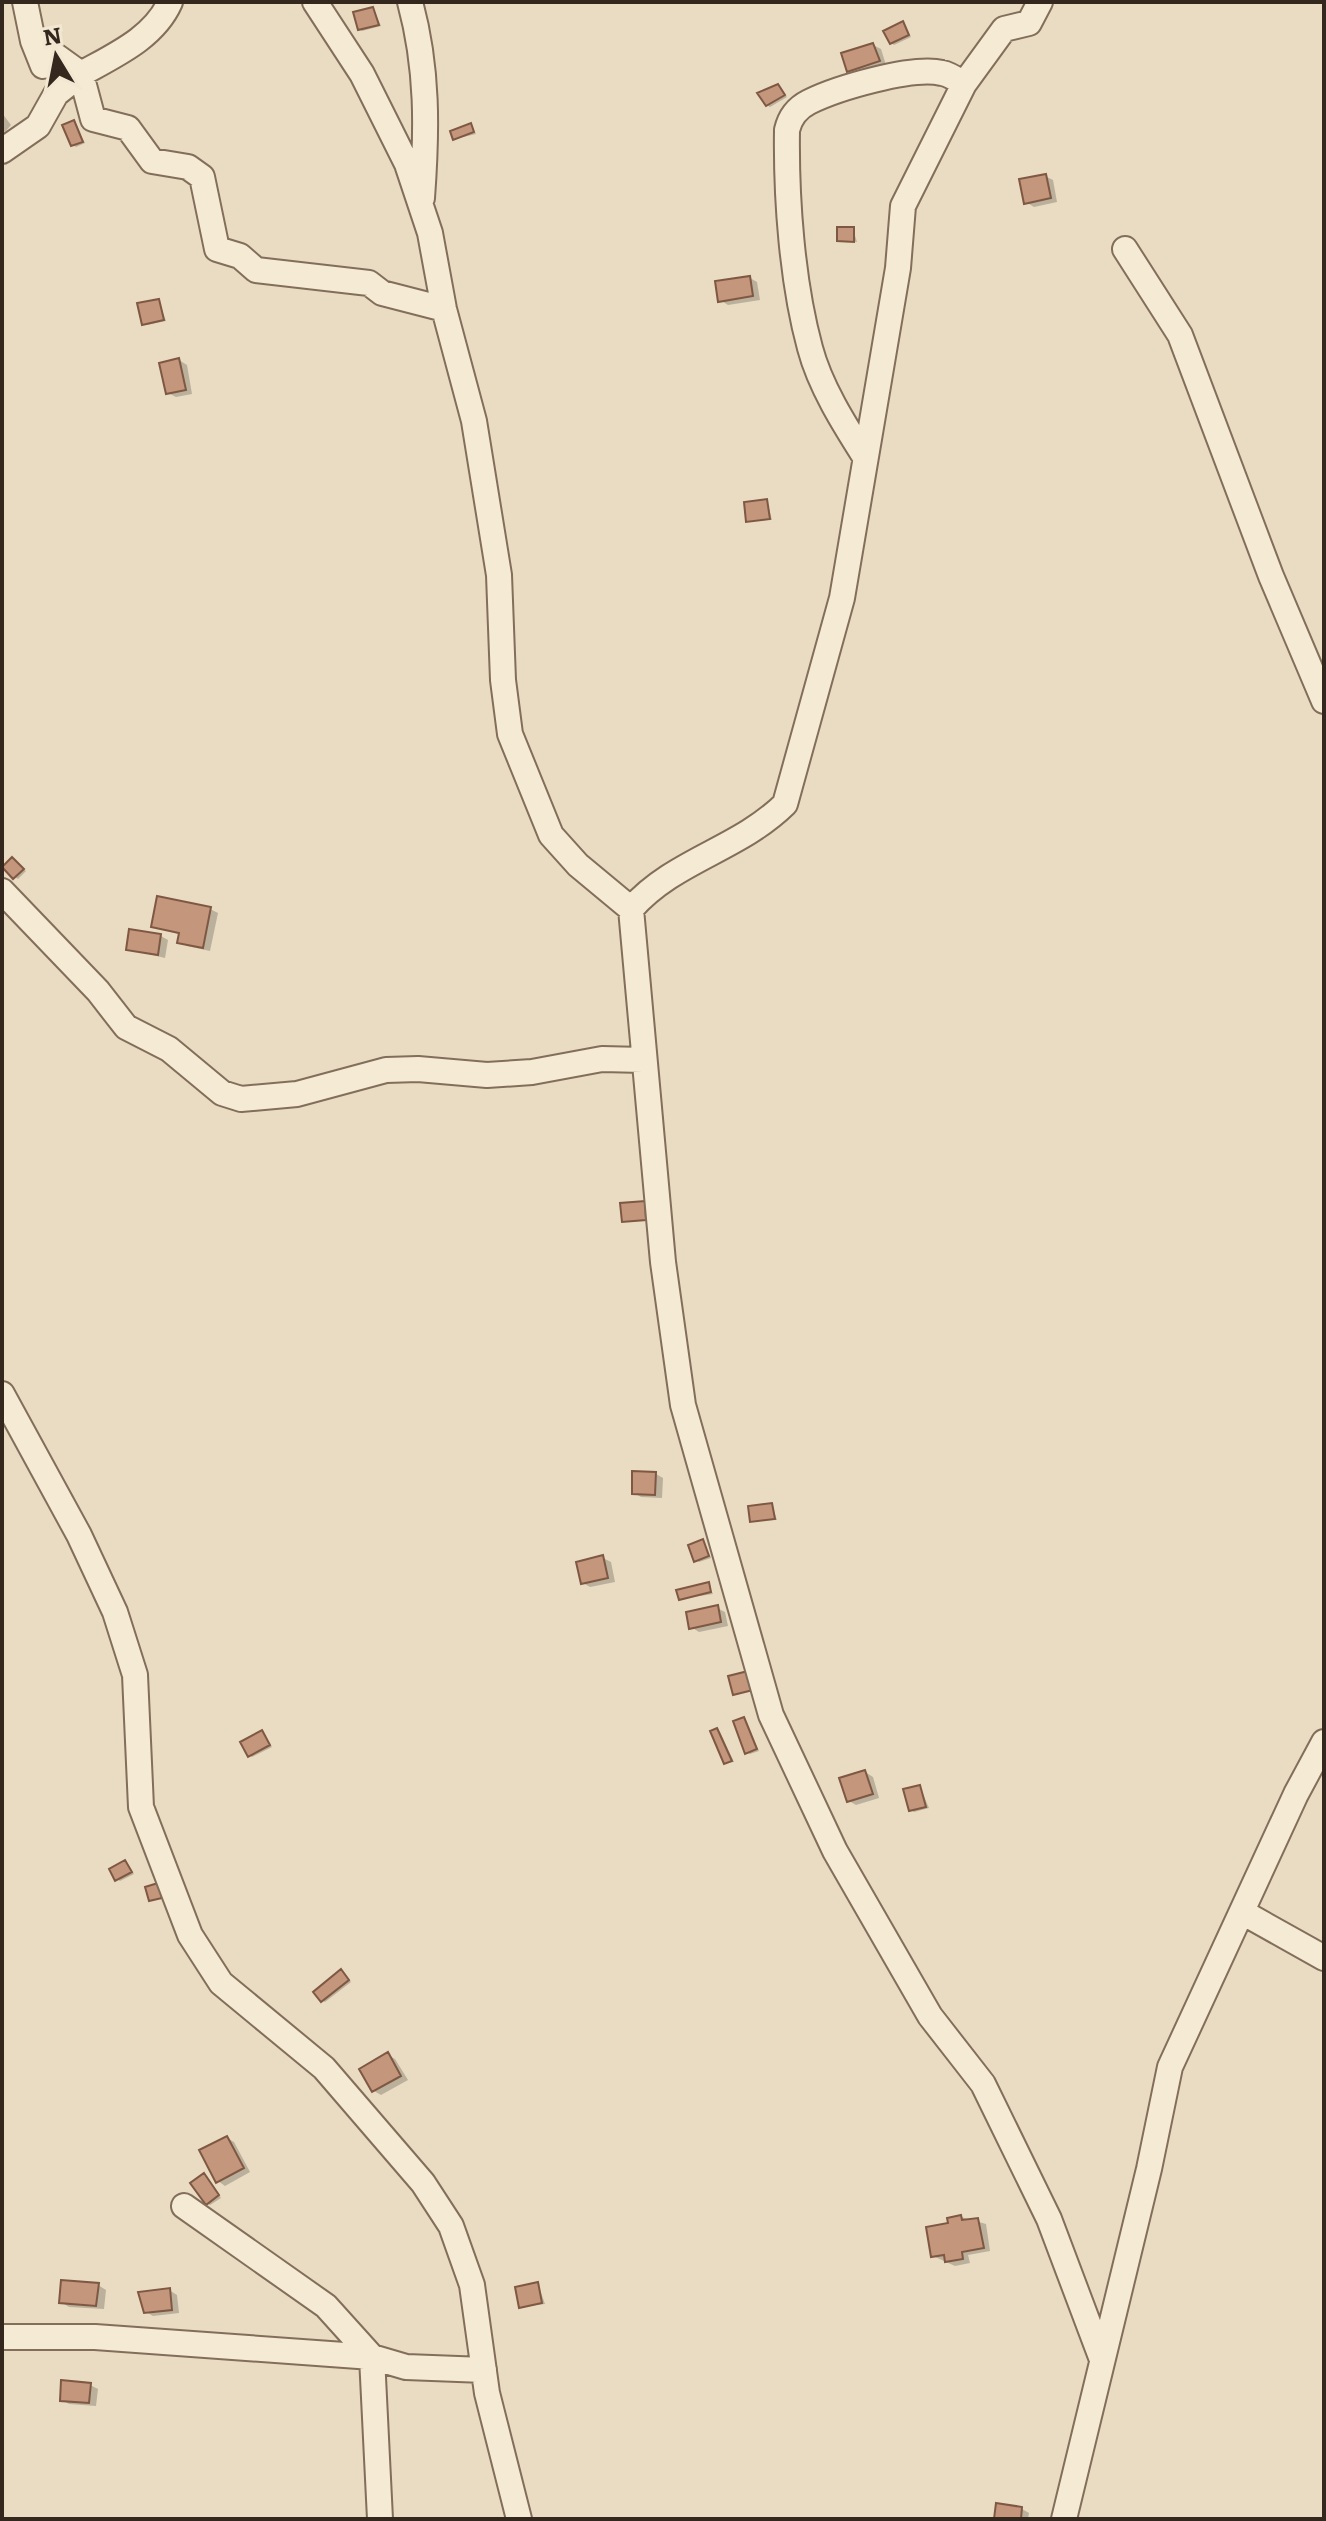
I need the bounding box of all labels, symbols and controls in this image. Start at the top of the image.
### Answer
north arrow [16,16,96,96]
text: N [40,17,64,53]

